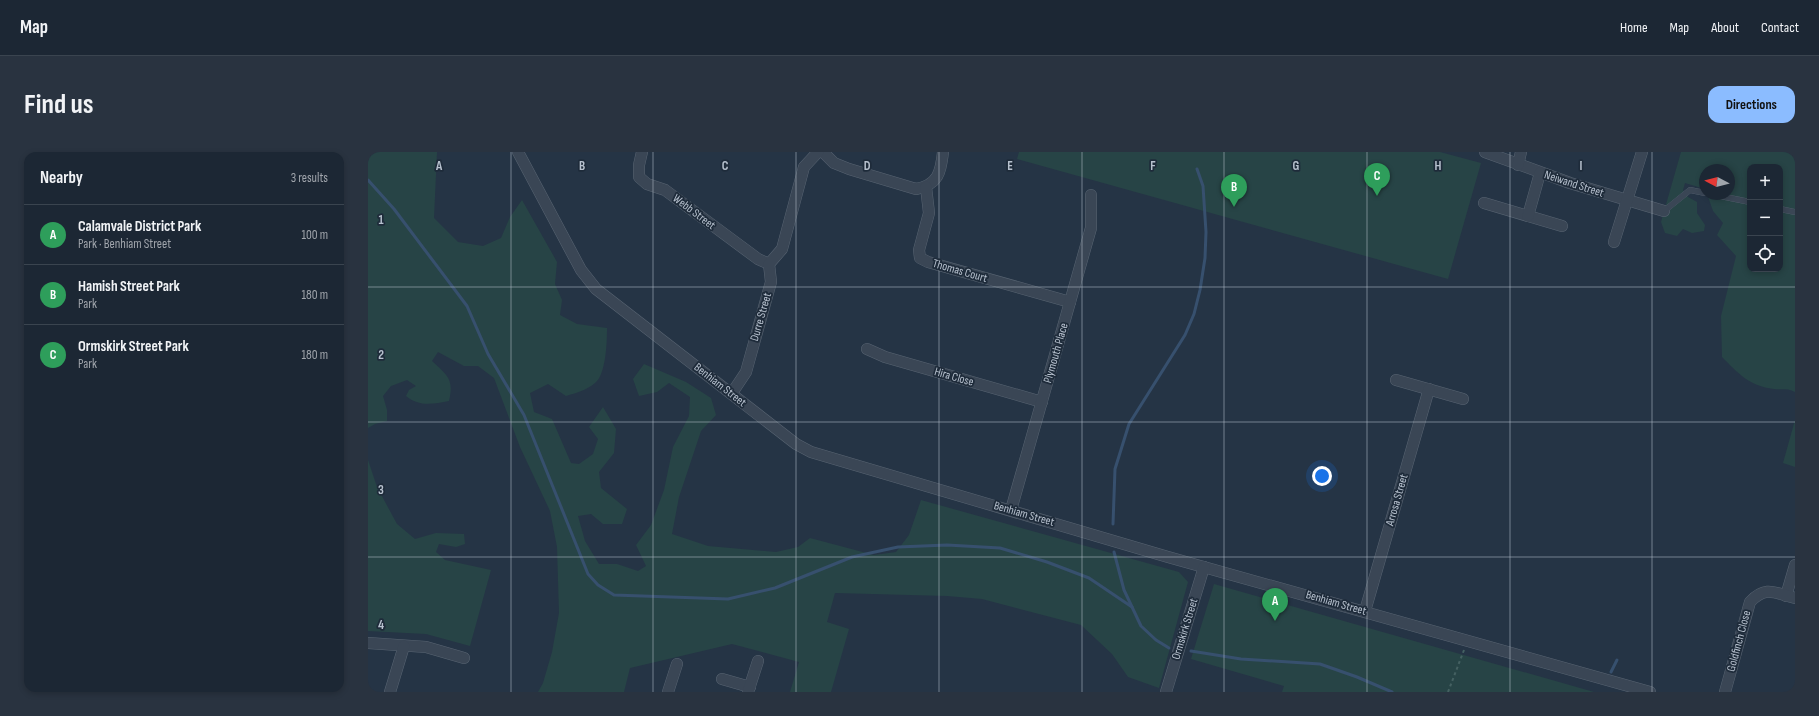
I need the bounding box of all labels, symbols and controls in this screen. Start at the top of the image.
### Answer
text: Map [20,16,48,39]
text: Home [1620,19,1648,36]
text: Map [1670,19,1689,36]
text: About [1711,19,1739,36]
text: Contact [1761,19,1799,36]
button: Directions [1708,86,1795,123]
text: Find us [24,88,93,121]
text: A [435,158,443,174]
text: B [579,158,585,174]
text: C [722,158,729,174]
text: D [864,158,871,174]
text: E [1007,158,1013,174]
text: F [1150,158,1156,174]
text: G [1293,158,1300,174]
text: H [1435,158,1442,174]
text: I [1580,158,1583,174]
pin: C [1364,163,1390,196]
north arrow [1699,164,1735,200]
map controls [1747,164,1783,272]
button: + [1747,164,1783,200]
street label: Neiwand Street [1542,167,1606,201]
text: Nearby [40,168,83,188]
text: 3 results [291,170,328,186]
pin: B [1221,174,1247,207]
street label: Webb Street [670,191,719,233]
button: − [1747,200,1783,236]
text: 1 [378,212,384,228]
text: Calamvale District Park [78,217,201,236]
text: A [50,227,56,243]
text: 100 m [301,227,328,243]
text: Park · Benhiam Street [78,236,171,252]
button: locate [1747,236,1783,272]
street label: Thomas Court [931,256,989,286]
text: Hamish Street Park [78,277,180,296]
text: B [50,287,56,303]
text: 180 m [302,287,328,303]
street label: Durre Street [747,291,775,343]
text: Park [78,296,97,312]
street label: Plymouth Place [1040,321,1072,385]
text: Ormskirk Street Park [78,337,189,356]
text: C [50,347,56,363]
text: 180 m [302,347,328,363]
text: 2 [378,347,384,363]
text: Park [78,356,97,372]
street label: Benhiam Street [691,360,749,410]
street label: Hira Close [933,364,976,390]
your location [1312,466,1332,486]
street label: Arrosa Street [1382,472,1412,529]
text: 3 [378,482,384,498]
street label: Benhiam Street [992,498,1056,530]
street label: Benhiam Street [1304,587,1368,619]
pin: A [1262,588,1288,621]
street label: Ormskirk Street [1169,596,1202,662]
street label: Goldfinch Close [1724,609,1754,673]
text: 4 [378,617,384,633]

